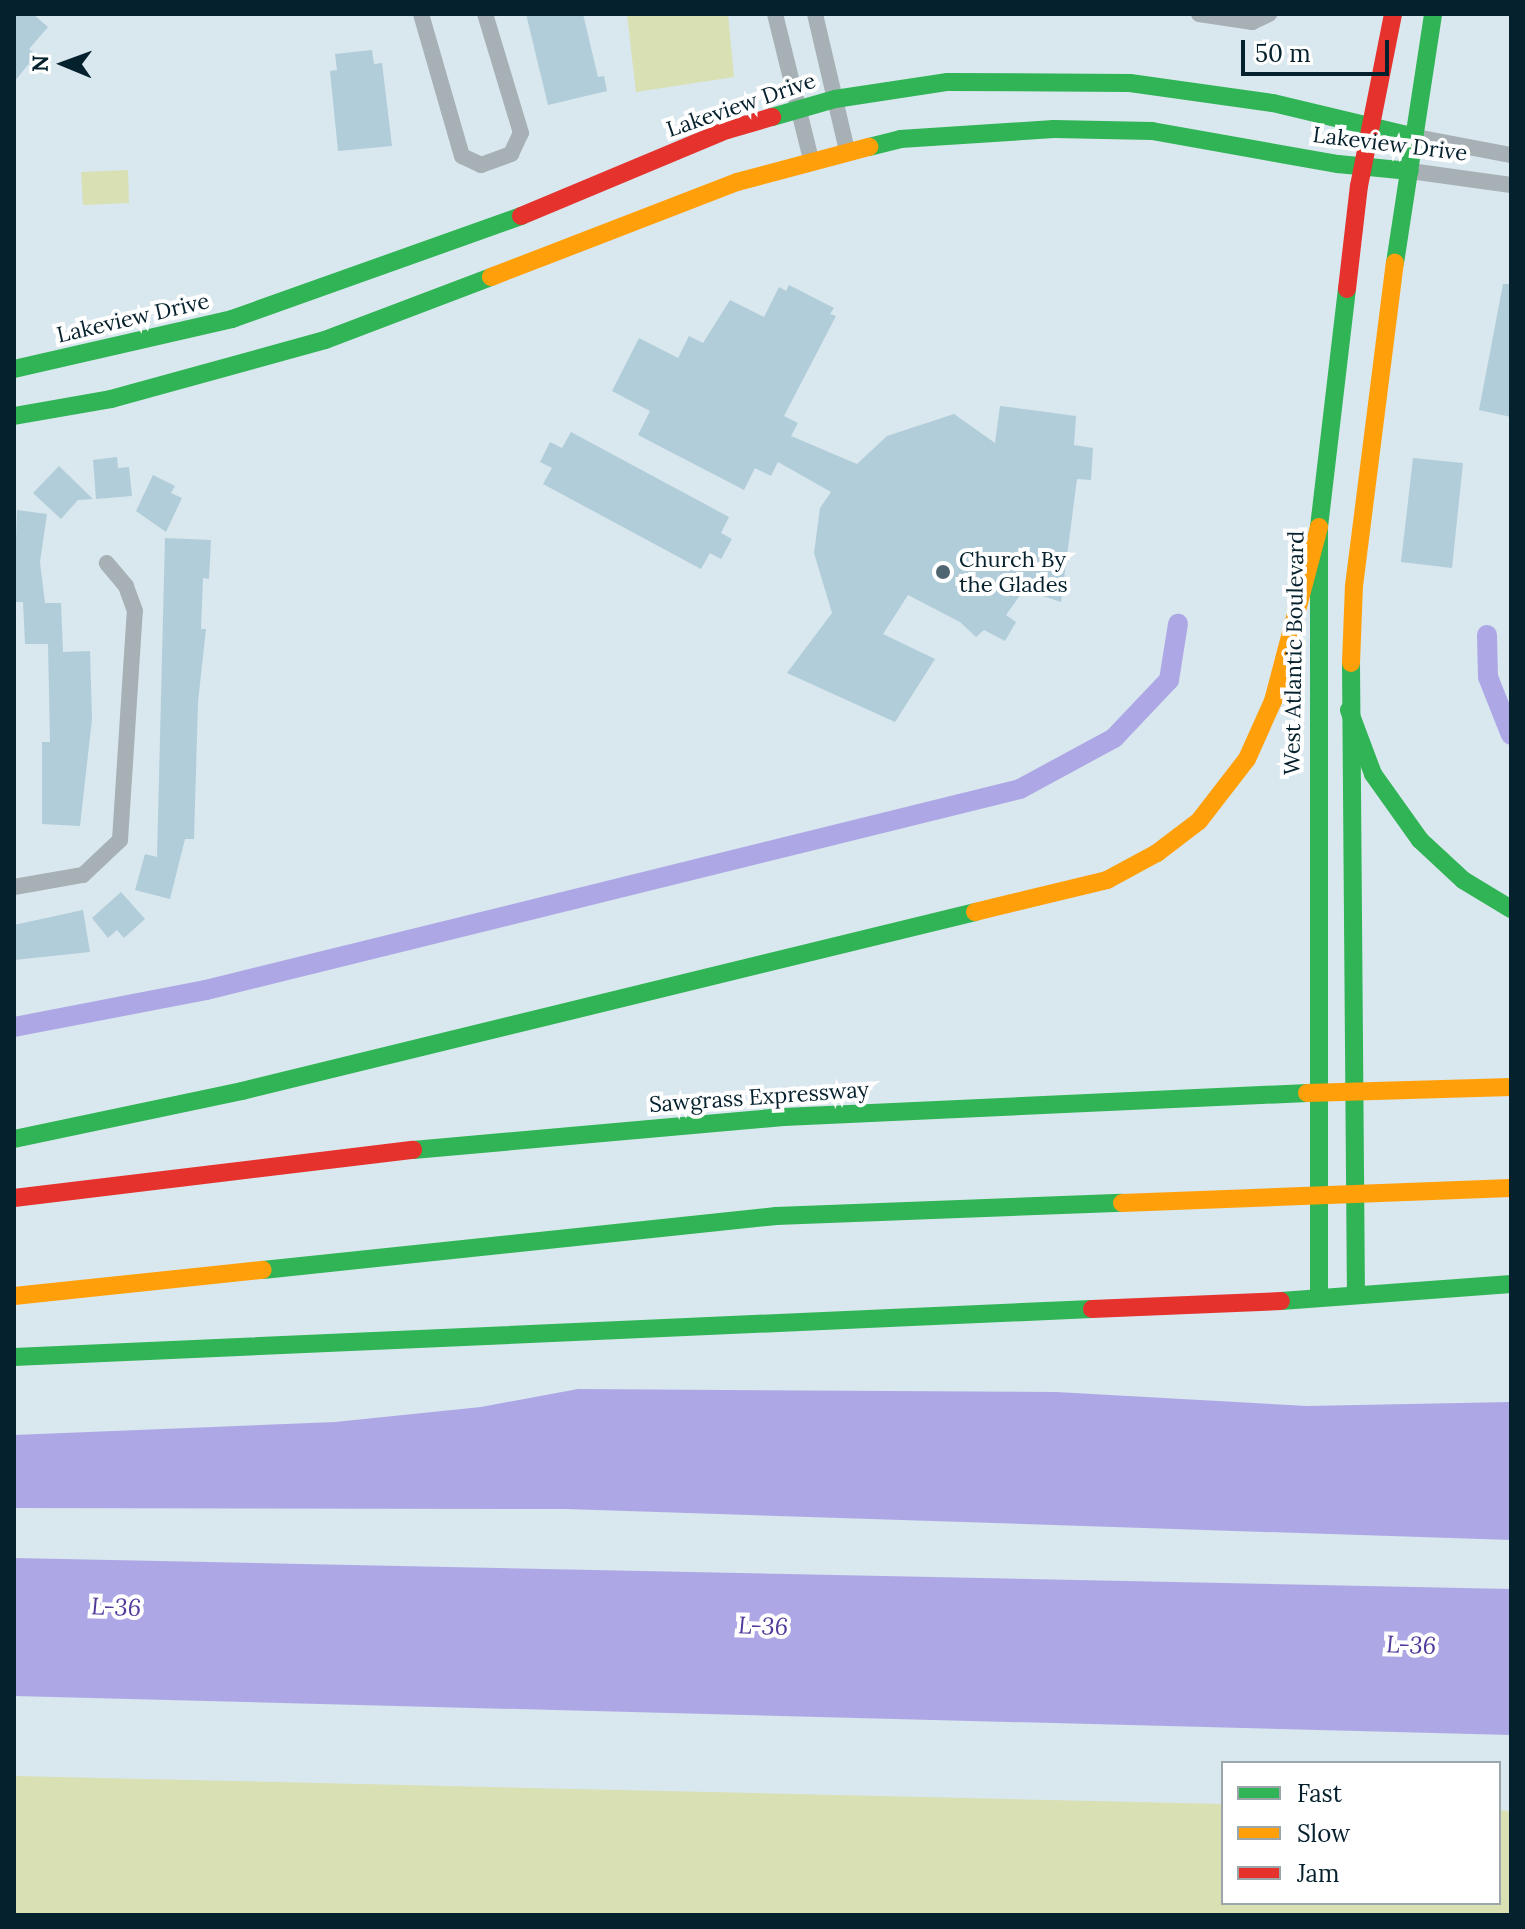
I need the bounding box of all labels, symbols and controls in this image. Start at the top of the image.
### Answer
north arrow [24,24,104,104]
scale bar [1245,24,1393,74]
text: 50 m [1255,38,1311,69]
text: N [26,55,54,72]
street label: Lakeview Drive [663,67,819,143]
street label: Lakeview Drive [1311,121,1469,167]
street label: Lakeview Drive [54,288,212,348]
street label: West Atlantic Boulevard [1279,531,1309,775]
place label: Church By the Glades [959,546,1068,598]
marker: Church By the Glades [934,563,952,581]
street label: Sawgrass Expressway [648,1076,870,1118]
water label: L-36 [91,1592,141,1622]
water label: L-36 [738,1611,788,1641]
water label: L-36 [1386,1630,1436,1660]
legend [1221,1761,1501,1905]
text: Fast [1297,1778,1342,1809]
text: Slow [1297,1818,1350,1849]
text: Jam [1297,1858,1339,1889]

